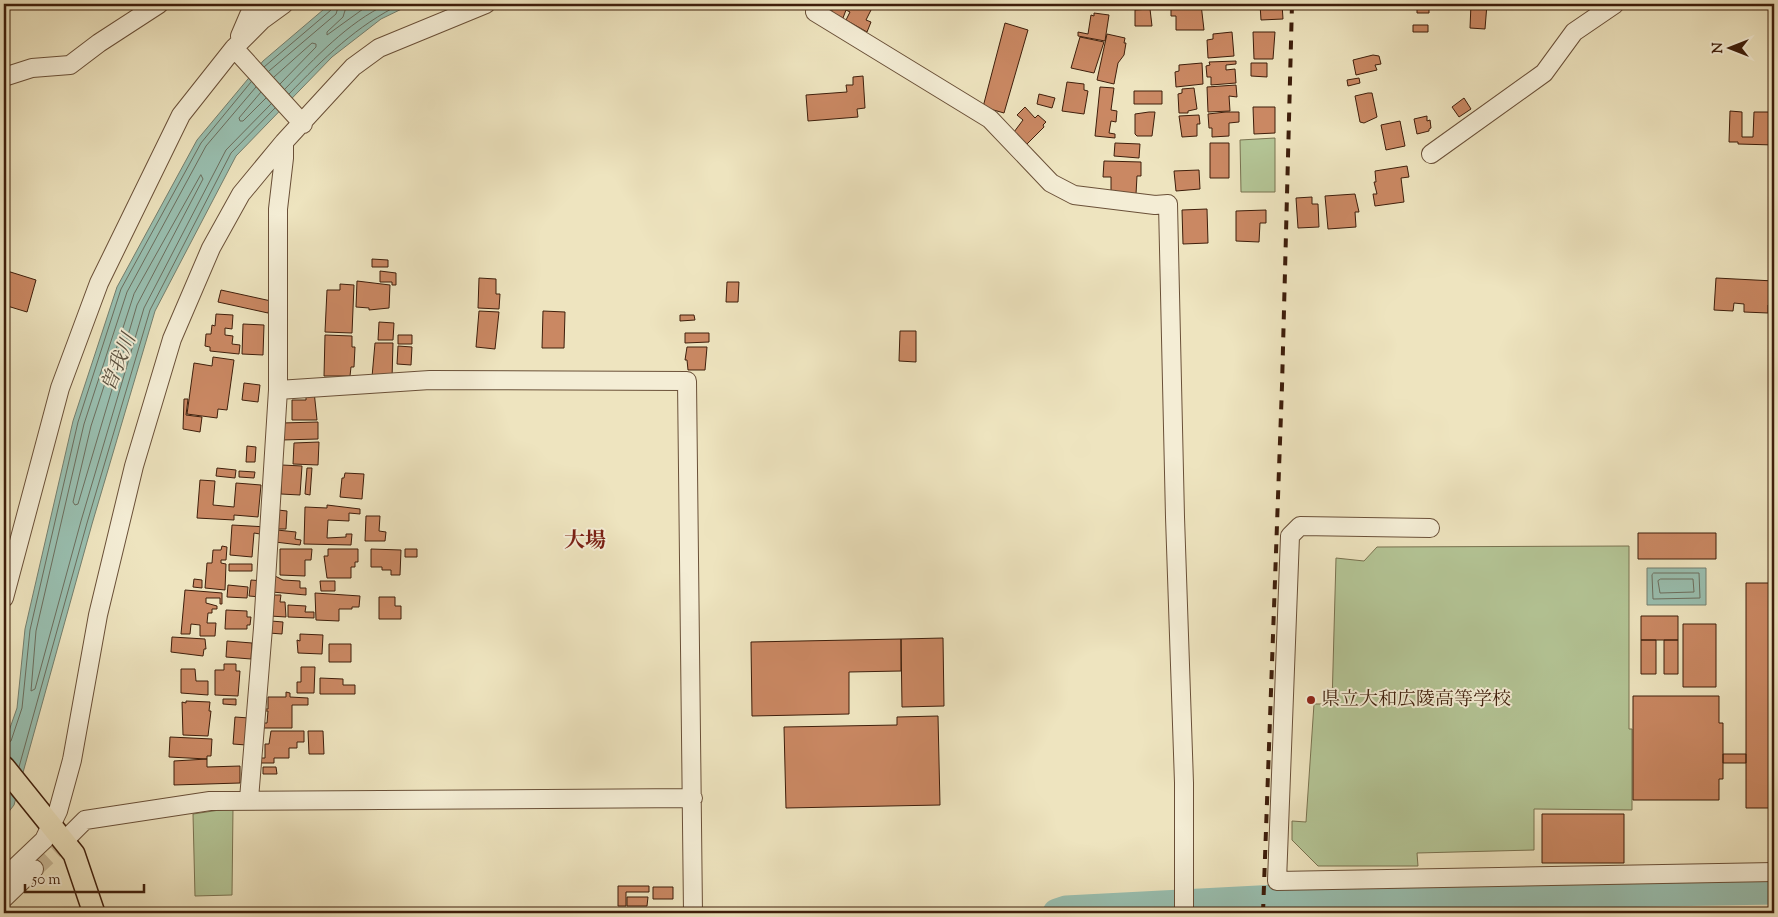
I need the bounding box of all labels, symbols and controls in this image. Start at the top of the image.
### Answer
north arrow [1706,22,1756,72]
text: N [1709,42,1729,54]
water label: 曽我川 [95,328,145,396]
district label: 大場 [564,527,606,557]
place label: 県立大和広陵高等学校 [1321,687,1511,714]
marker: 県立大和広陵高等学校 [1305,694,1317,706]
scale bar [25,862,144,894]
text: 50 m [31,870,61,891]

